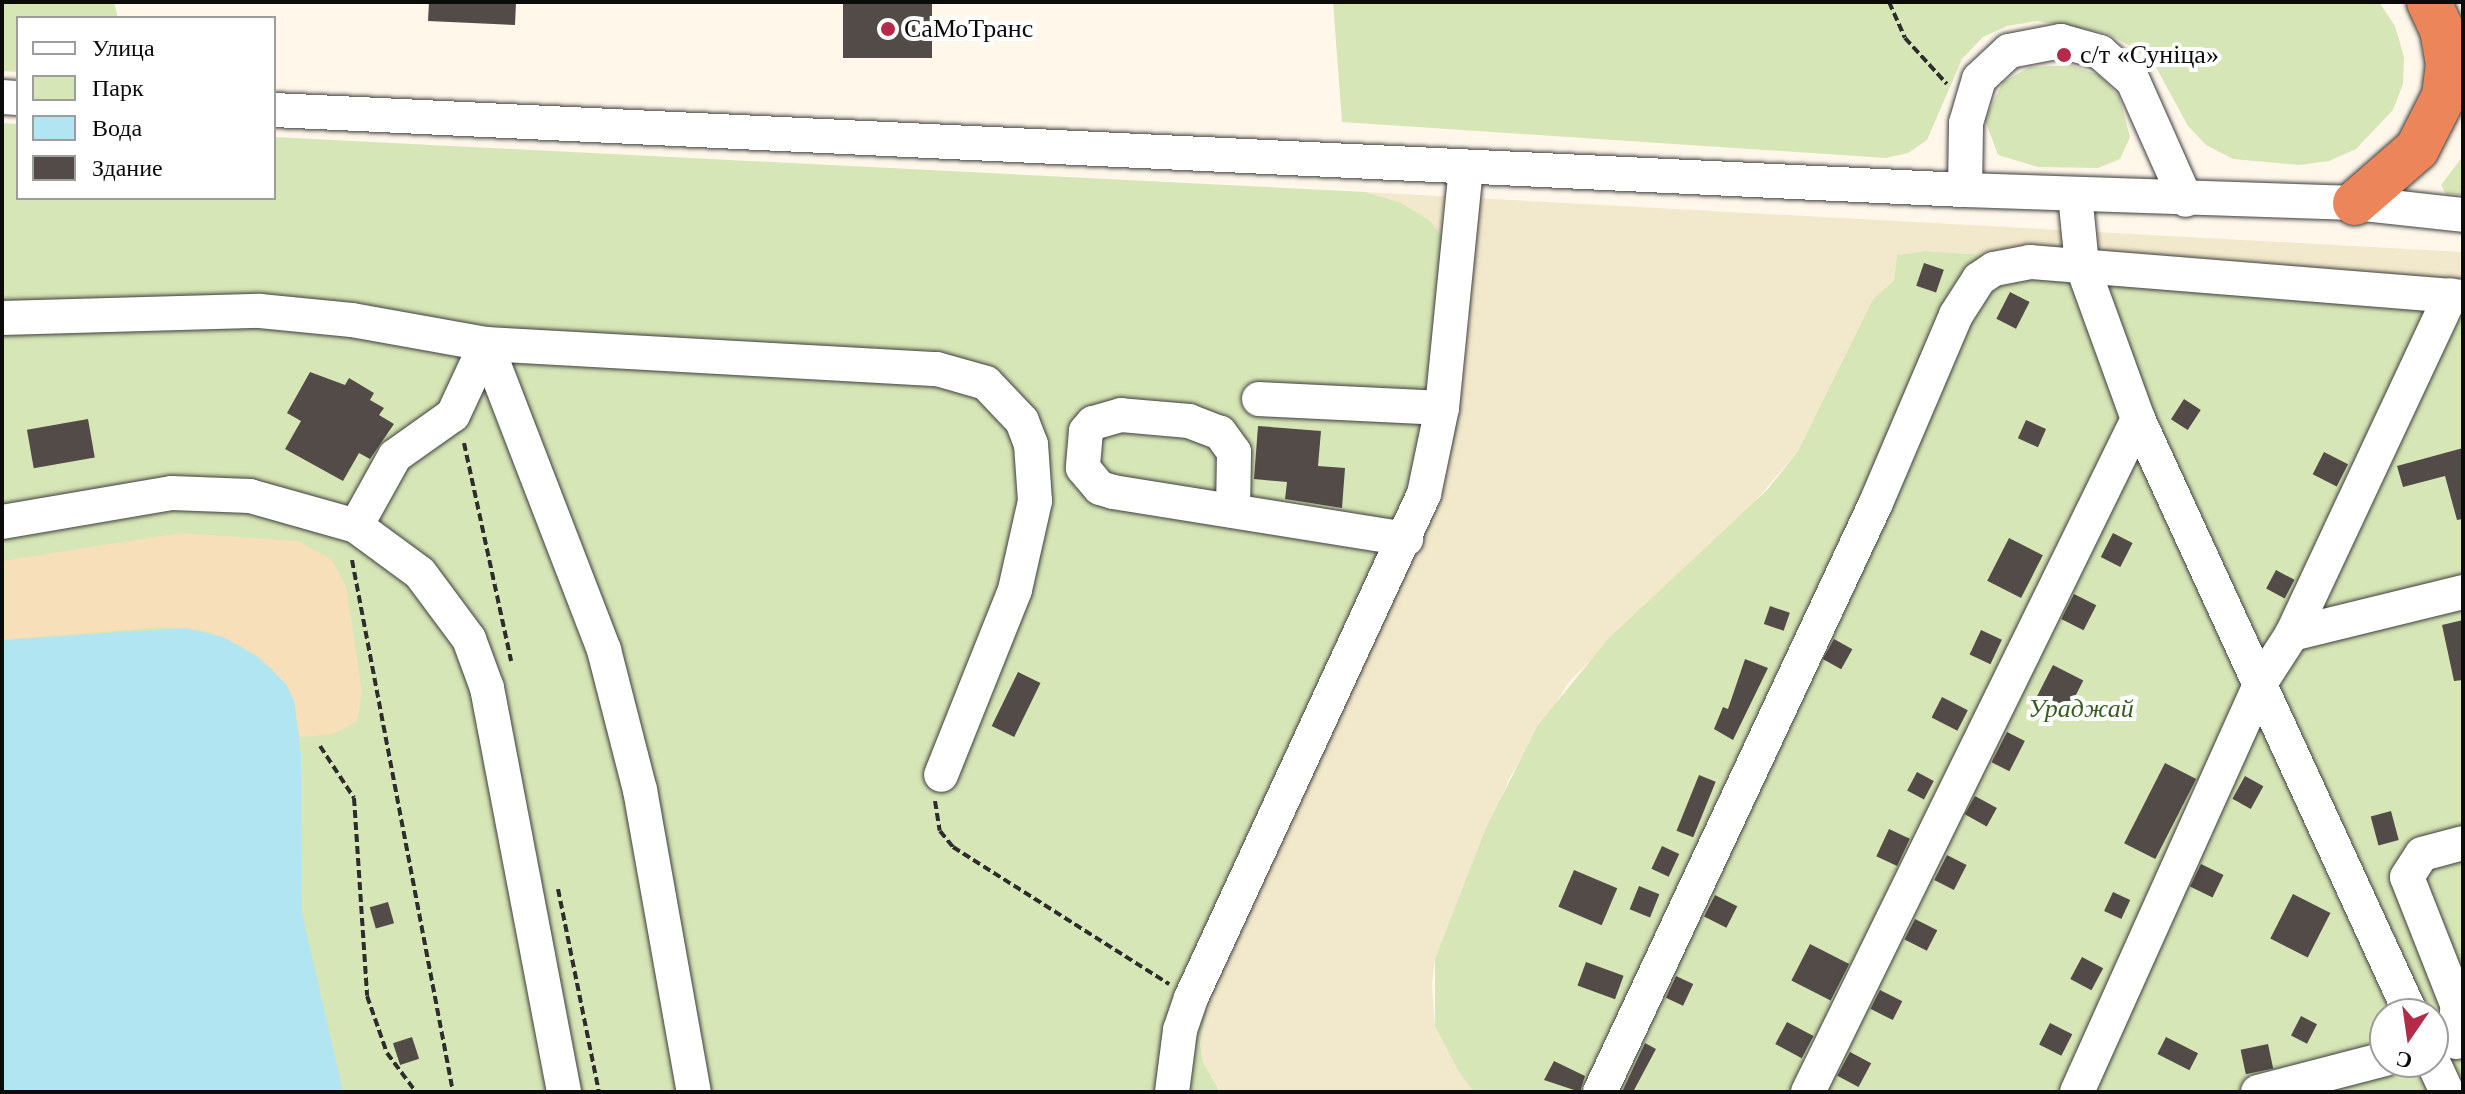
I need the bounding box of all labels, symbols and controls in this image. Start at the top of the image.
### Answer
place label: СаМоТранс [904,13,1033,45]
legend [16,16,276,200]
marker: СаМоТранс [879,20,897,38]
text: Улица [92,35,155,61]
place label: с/т «Суніца» [2080,39,2219,71]
marker: с/т «Суніца» [2055,46,2073,64]
text: Парк [92,75,144,101]
text: Вода [92,115,142,141]
text: Здание [92,155,163,181]
park label: Ураджай [2028,693,2134,725]
north arrow [2369,998,2449,1078]
text: С [2393,1046,2414,1074]

